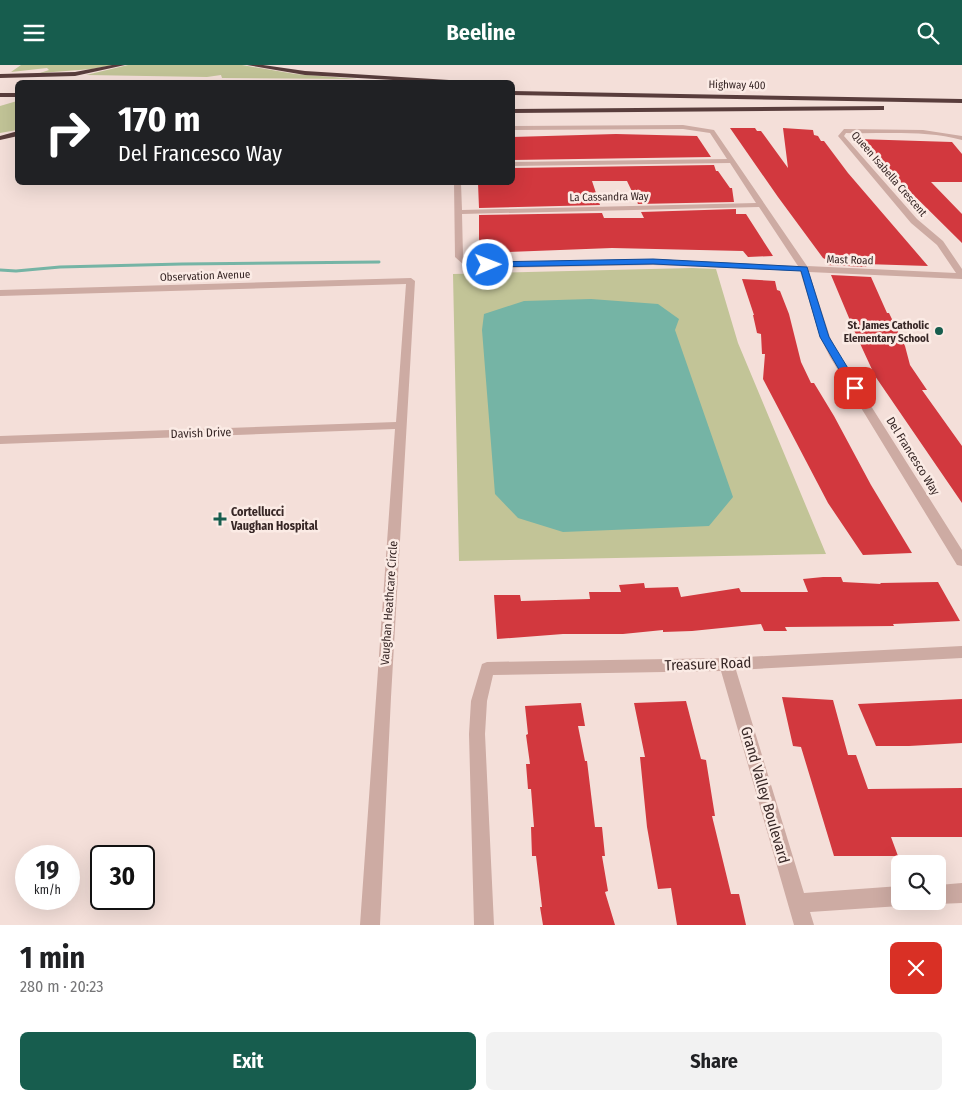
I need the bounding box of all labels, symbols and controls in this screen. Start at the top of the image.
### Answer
icon: menu [20,19,48,47]
text: Beeline [447,19,516,46]
icon: search [914,19,942,47]
street label: Highway 400 [708,78,766,92]
text: 170 m [118,98,201,140]
icon: right [35,100,100,165]
street label: Queen Isabella Crescent [849,129,930,219]
text: Del Francesco Way [118,140,282,167]
street label: La Cassandra Way [569,190,649,204]
position arrow [461,238,513,290]
street label: Mast Road [826,253,874,267]
street label: Observation Avenue [160,268,250,284]
place label: St. James Catholic Elementary School [844,319,930,345]
marker: St. James Catholic Elementary School [933,325,945,337]
pin [834,367,876,409]
icon: arrive [841,374,869,402]
street label: Del Francesco Way [883,414,943,498]
street label: Davish Drive [170,425,232,441]
place label: Cortellucci Vaughan Hospital [230,505,318,533]
marker: Cortellucci Vaughan Hospital [213,512,227,526]
street label: Vaughan Heathcare Circle [378,540,400,666]
street label: Treasure Road [664,653,752,675]
street label: Grand Valley Boulevard [737,724,793,866]
speed limit sign: 30 [90,845,155,910]
map controls [891,855,946,910]
button: search [891,855,946,910]
text: 19 [36,856,59,886]
text: km/h [34,883,61,897]
text: 1 min [20,940,85,976]
button: close [890,942,942,994]
text: 280 m · 20:23 [20,977,103,996]
button: Exit [20,1032,476,1090]
button: Share [486,1032,942,1090]

